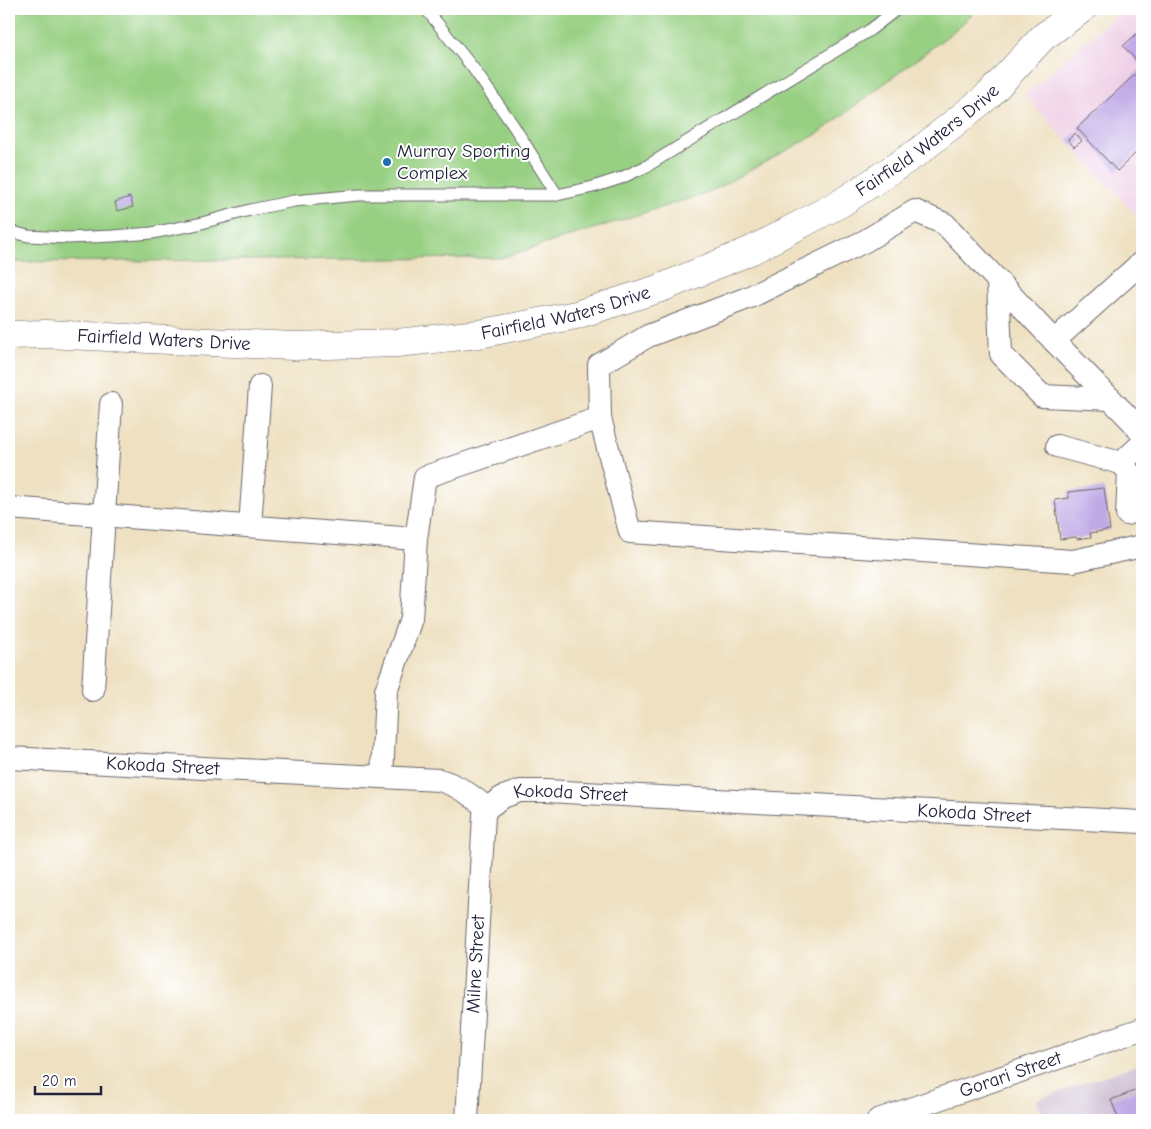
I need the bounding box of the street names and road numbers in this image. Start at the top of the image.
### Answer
street label: Fairfield Waters Drive [852,80,1004,201]
street label: Fairfield Waters Drive [479,281,653,344]
street label: Fairfield Waters Drive [77,325,251,355]
street label: Kokoda Street [106,752,221,780]
street label: Kokoda Street [511,779,628,806]
street label: Kokoda Street [917,799,1032,827]
street label: Milne Street [462,914,489,1014]
street label: Gorari Street [956,1046,1065,1102]

